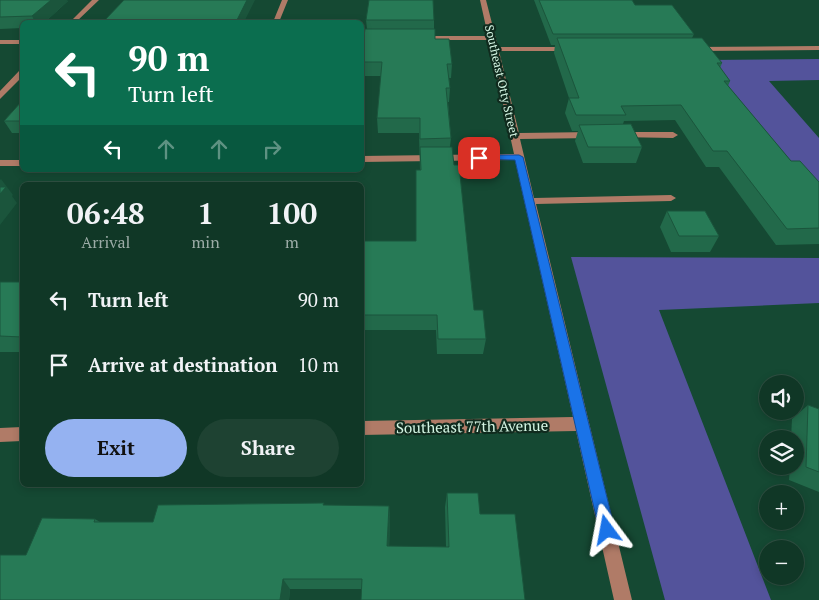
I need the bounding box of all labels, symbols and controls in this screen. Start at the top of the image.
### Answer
street label: Southeast Otty Street [482,23,522,139]
text: 90 m [128,35,209,81]
icon: left [45,40,110,105]
text: Turn left [128,79,214,108]
icon: left [99,135,127,163]
icon: ahead [152,135,180,163]
icon: ahead [205,135,233,163]
icon: right [258,135,286,163]
pin [458,137,500,179]
icon: arrive [465,144,493,172]
text: 06:48 [67,193,145,233]
text: 1 [197,193,214,233]
text: 100 [266,193,317,233]
text: Arrival [81,231,130,253]
text: min [192,231,220,253]
text: m [285,231,299,253]
icon: left [45,286,73,314]
text: Turn left [88,287,169,312]
text: 90 m [298,287,339,312]
icon: arrive [45,351,73,379]
text: Arrive at destination [88,352,277,377]
text: 10 m [298,352,339,377]
map controls [759,375,804,585]
button: sound [759,375,804,420]
street label: Southeast 77th Avenue [396,415,548,437]
button: Exit [45,419,187,477]
button: Share [197,419,339,477]
button: layers [759,430,804,475]
button: + [759,485,804,530]
position arrow [580,503,632,555]
button: − [759,540,804,585]

